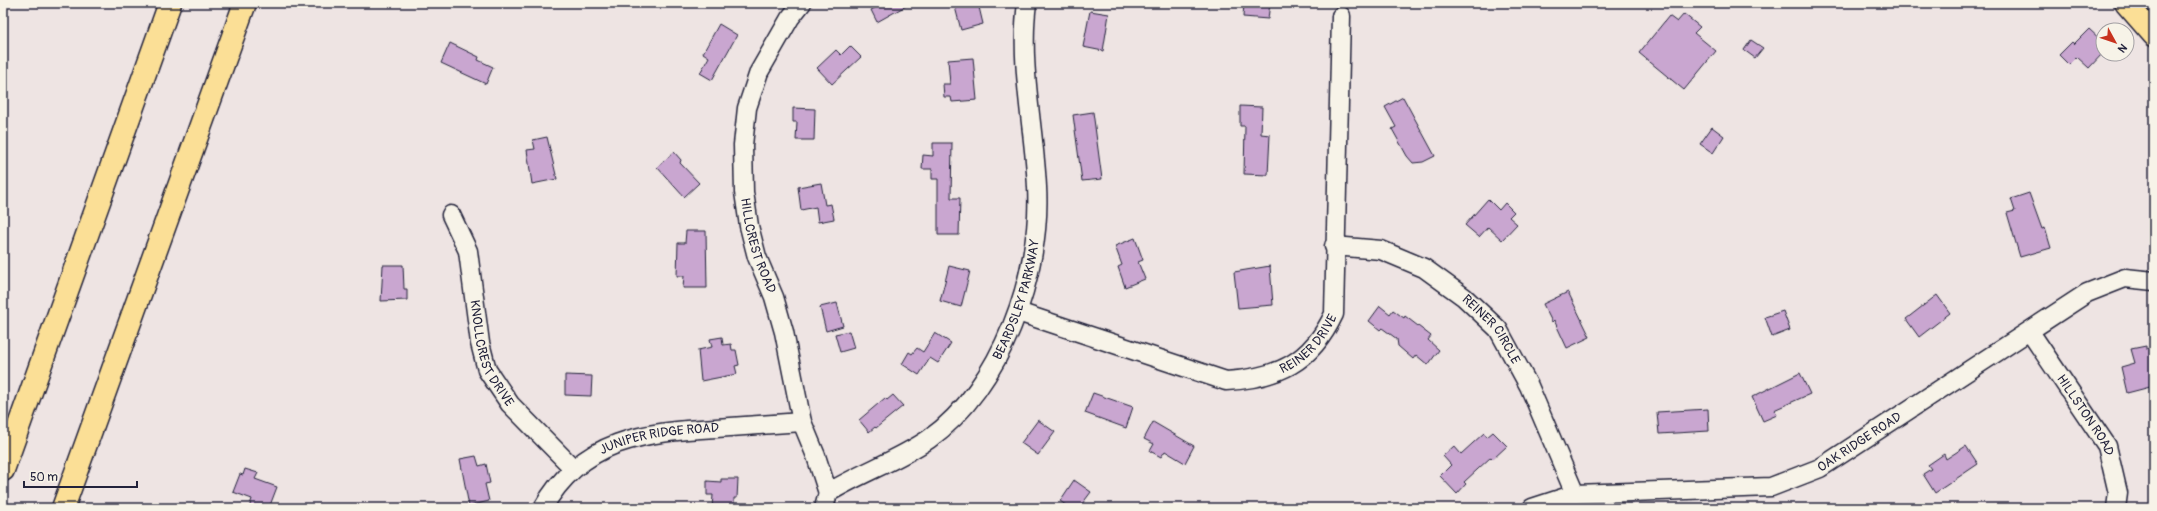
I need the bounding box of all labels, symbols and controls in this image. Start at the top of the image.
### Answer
north arrow [2095,22,2135,62]
text: N [2115,41,2130,56]
street label: HILLCREST ROAD [737,197,779,296]
street label: BEARDSLEY PARKWAY [989,238,1043,363]
street label: REINER CIRCLE [1459,291,1524,367]
street label: KNOLLCREST DRIVE [466,299,517,410]
street label: REINER DRIVE [1277,311,1341,377]
street label: HILLSTON ROAD [2053,372,2117,457]
street label: OAK RIDGE ROAD [1814,409,1904,476]
street label: JUNIPER RIDGE ROAD [597,420,719,458]
scale bar [24,463,137,489]
text: 50 m [30,470,58,485]

